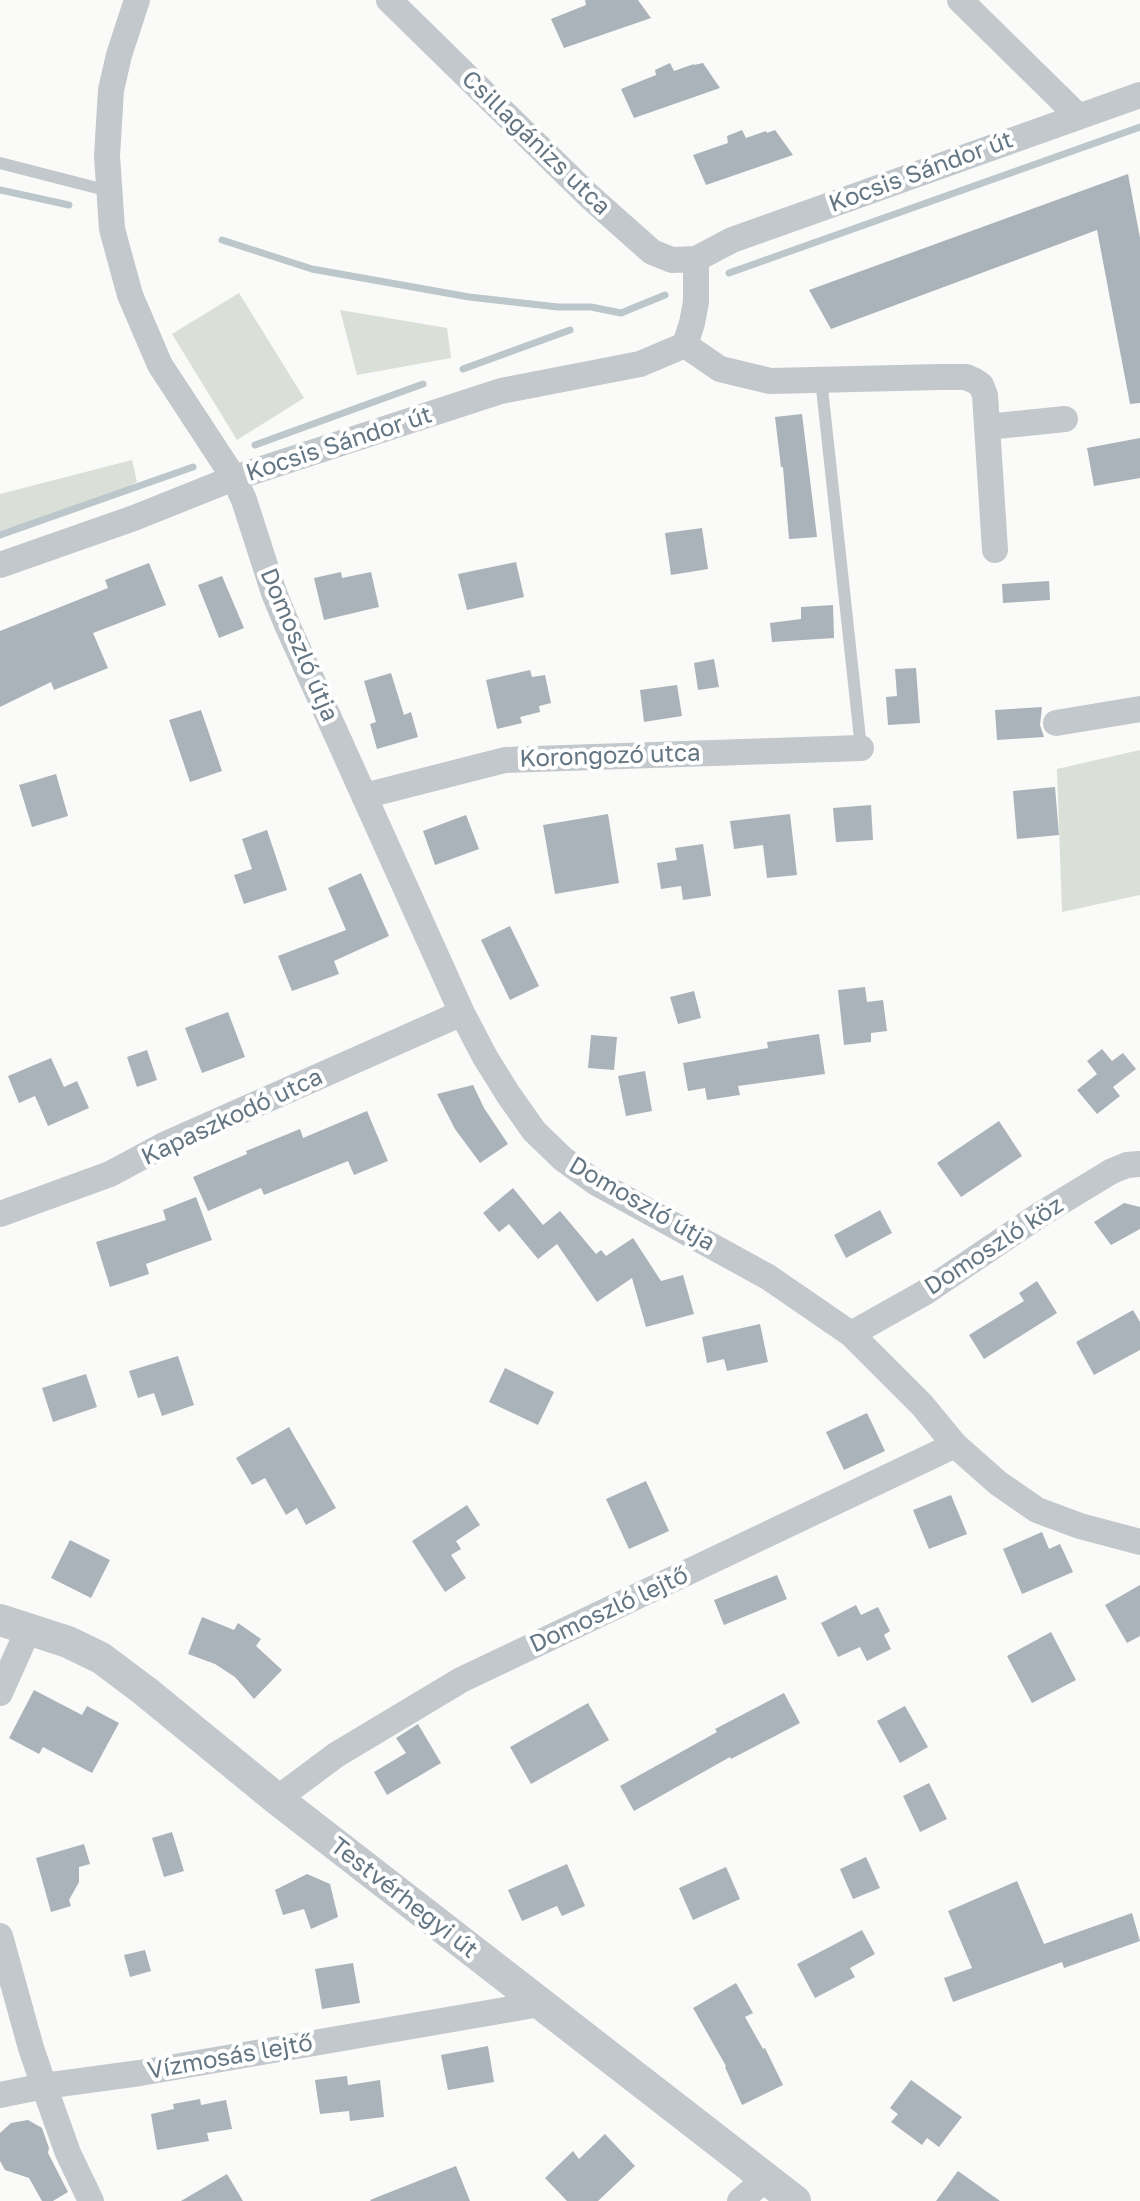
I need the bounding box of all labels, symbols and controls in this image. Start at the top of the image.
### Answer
street label: Csillagánizs utca [456,65,616,221]
street label: Kocsis Sándor út [825,125,1017,219]
street label: Kocsis Sándor út [242,400,436,488]
street label: Domoszló útja [254,564,344,726]
street label: Korongozó utca [519,738,701,774]
street label: Kapaszkodó utca [137,1062,327,1172]
street label: Domoszló útja [564,1151,720,1257]
street label: Domoszló köz [919,1191,1069,1301]
street label: Domoszló lejtő [525,1561,693,1659]
street label: Testvérhegyi út [325,1832,483,1964]
street label: Vízmosás lejtő [145,2028,315,2086]

